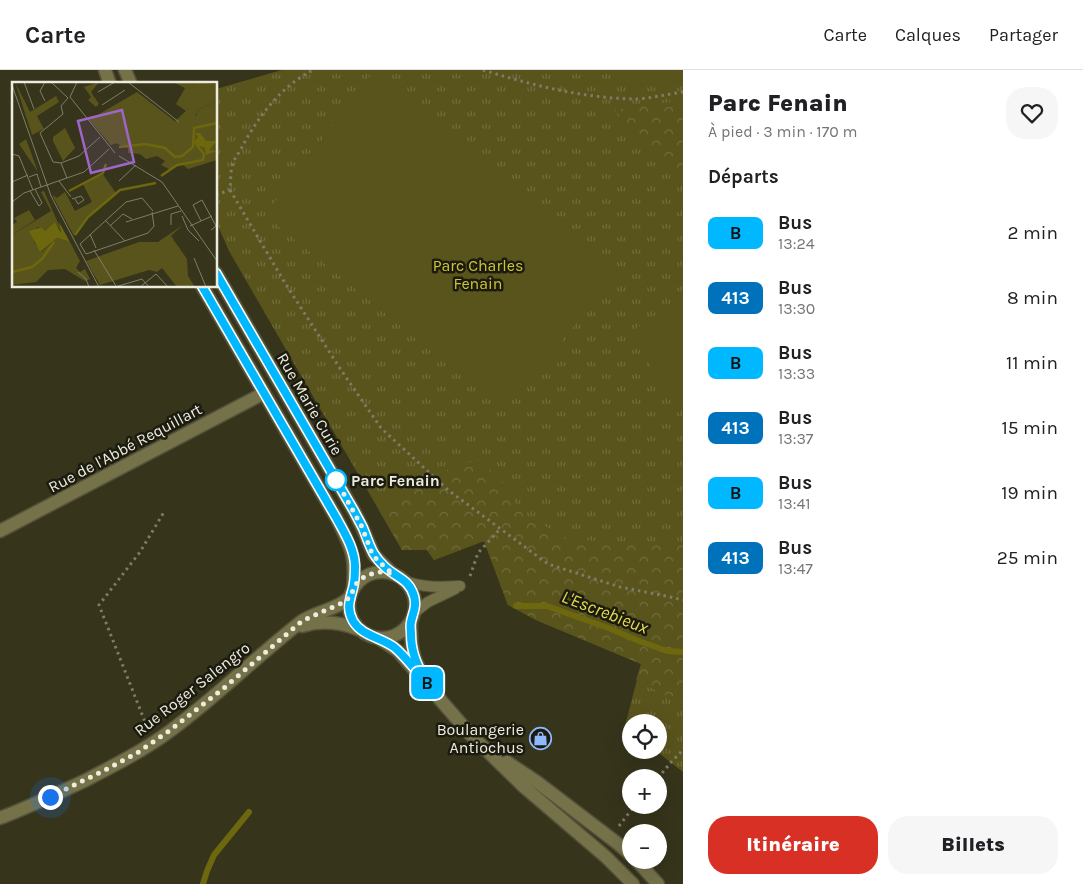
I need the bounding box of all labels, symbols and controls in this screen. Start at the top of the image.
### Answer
text: Carte [25,21,86,49]
text: Carte [823,24,867,46]
text: Calques [895,24,961,46]
text: Partager [989,24,1058,46]
inset map [12,82,218,288]
button: heart [1006,87,1058,139]
text: Parc Fenain [708,89,848,117]
text: À pied · 3 min · 170 m [708,122,857,141]
text: Départs [708,166,779,188]
text: Bus [778,212,812,234]
text: B [730,222,741,244]
text: 2 min [1008,222,1058,244]
text: 13:24 [778,234,815,253]
park label: Parc Charles Fenain [433,256,523,293]
text: Bus [778,277,812,299]
text: 413 [721,287,750,309]
text: 8 min [1007,287,1058,309]
text: 13:30 [778,299,815,318]
text: Bus [778,342,812,364]
street label: Rue Marie Curie [273,350,347,458]
text: B [730,352,741,374]
text: 11 min [1006,352,1058,374]
text: 13:33 [778,364,815,383]
street label: Rue de l'Abbé Requillart [45,399,205,497]
text: Bus [778,407,812,429]
text: 413 [721,417,750,439]
text: 15 min [1002,417,1058,439]
text: 13:37 [778,429,813,448]
marker: Parc Fenain [325,469,347,491]
place label: Parc Fenain [351,471,440,490]
text: Bus [778,472,812,494]
text: B [730,482,741,504]
text: 19 min [1001,482,1058,504]
text: 13:41 [778,494,811,513]
text: Bus [778,537,812,559]
text: 413 [721,547,750,569]
text: 25 min [997,547,1058,569]
text: 13:47 [778,559,813,578]
water label: L'Escrebieux [559,585,652,639]
street label: Rue Roger Salengro [130,638,254,740]
line badge: B [411,667,443,699]
text: B [421,672,433,694]
map controls [622,714,667,869]
button: locate [622,714,667,759]
place label: Boulangerie Antiochus [437,720,524,757]
shop icon: Boulangerie Antiochus [528,726,552,750]
button: + [622,769,667,814]
your location [38,785,63,810]
button: Itinéraire [708,816,878,874]
button: Billets [888,816,1058,874]
button: − [622,824,667,869]

